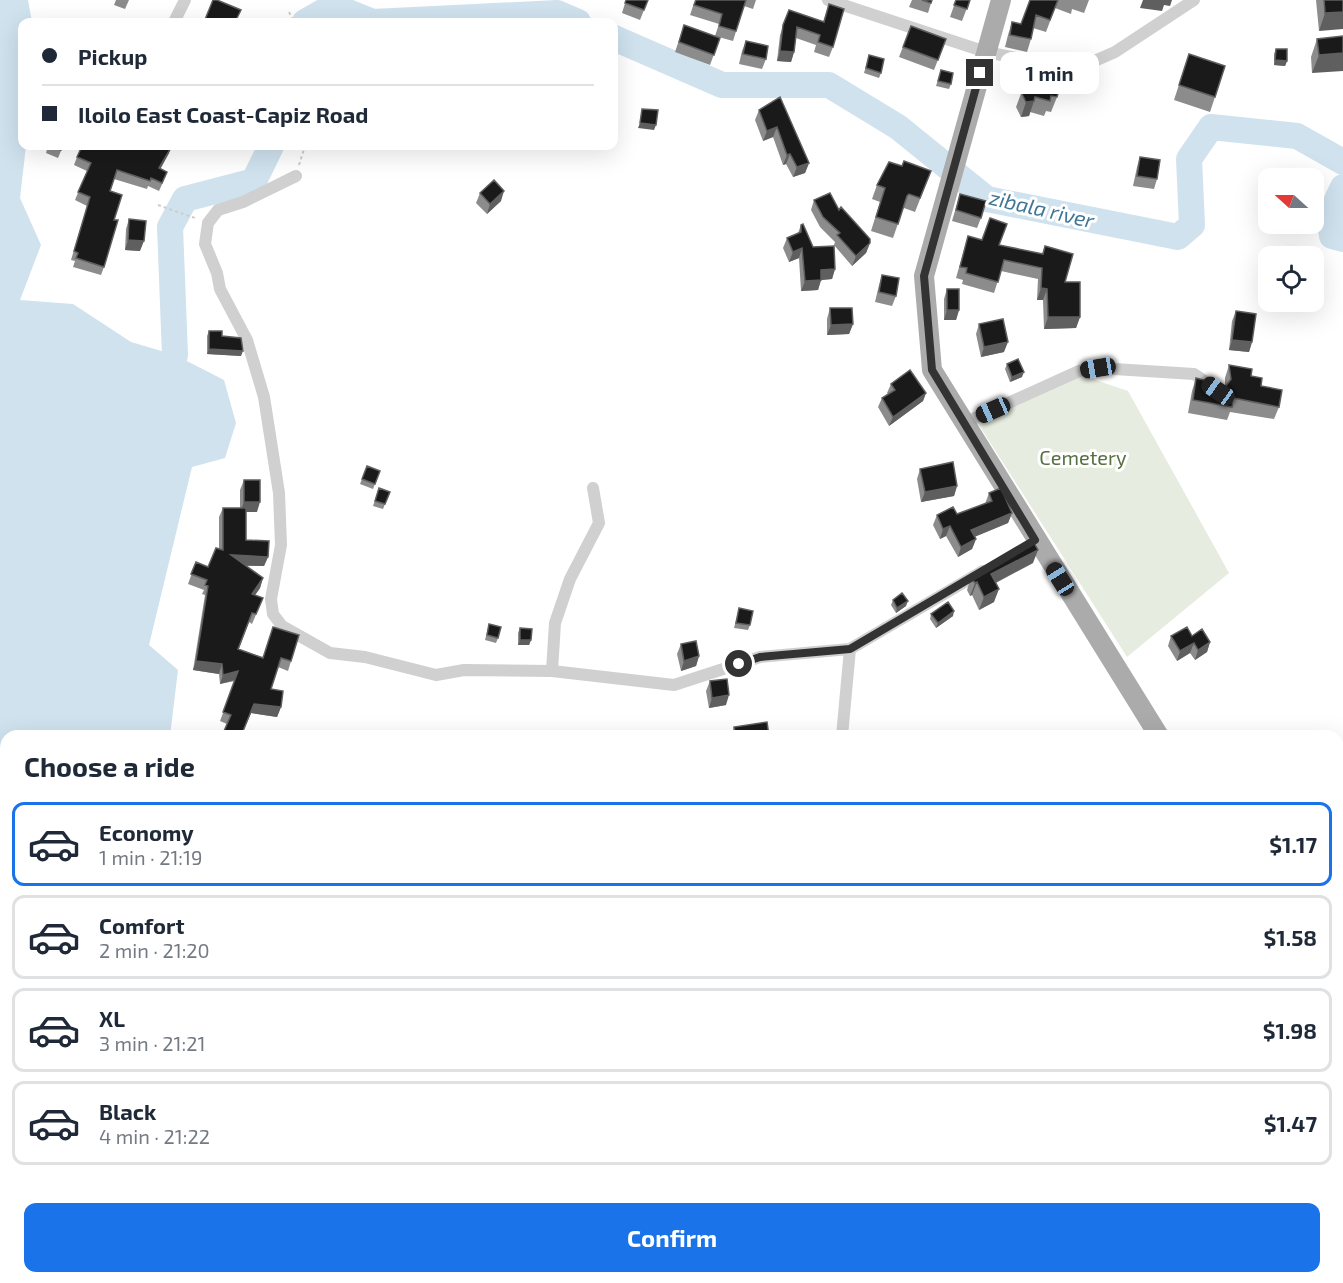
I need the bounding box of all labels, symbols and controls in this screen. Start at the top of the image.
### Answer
text: Pickup [78,43,147,69]
callout: 1 min [1001,52,1100,94]
route end [966,59,993,86]
text: 1 min [1025,61,1074,85]
text: Iloilo East Coast-Capiz Road [78,101,368,127]
north arrow [1258,168,1324,234]
map controls [1258,168,1324,312]
water label: zibala river [987,184,1098,232]
button: locate [1258,246,1324,312]
car [1079,356,1117,380]
car [1198,373,1238,409]
car [973,394,1013,426]
park label: Cemetery [1039,445,1127,469]
car [1043,559,1077,599]
route start [725,650,752,677]
text: Choose a ride [24,750,195,782]
icon: car [27,817,81,871]
text: Economy [99,819,194,845]
text: $1.17 [1269,831,1317,857]
text: 1 min · 21:19 [99,845,202,869]
icon: car [27,910,81,964]
text: Comfort [99,912,184,938]
text: $1.58 [1264,924,1317,950]
text: 2 min · 21:20 [99,938,210,962]
icon: car [27,1003,81,1057]
text: XL [99,1005,125,1031]
text: $1.98 [1263,1017,1317,1043]
text: 3 min · 21:21 [99,1031,205,1055]
icon: car [27,1096,81,1150]
text: Black [99,1098,156,1124]
text: $1.47 [1264,1110,1317,1136]
text: 4 min · 21:22 [99,1124,210,1148]
button: Confirm [24,1203,1320,1272]

